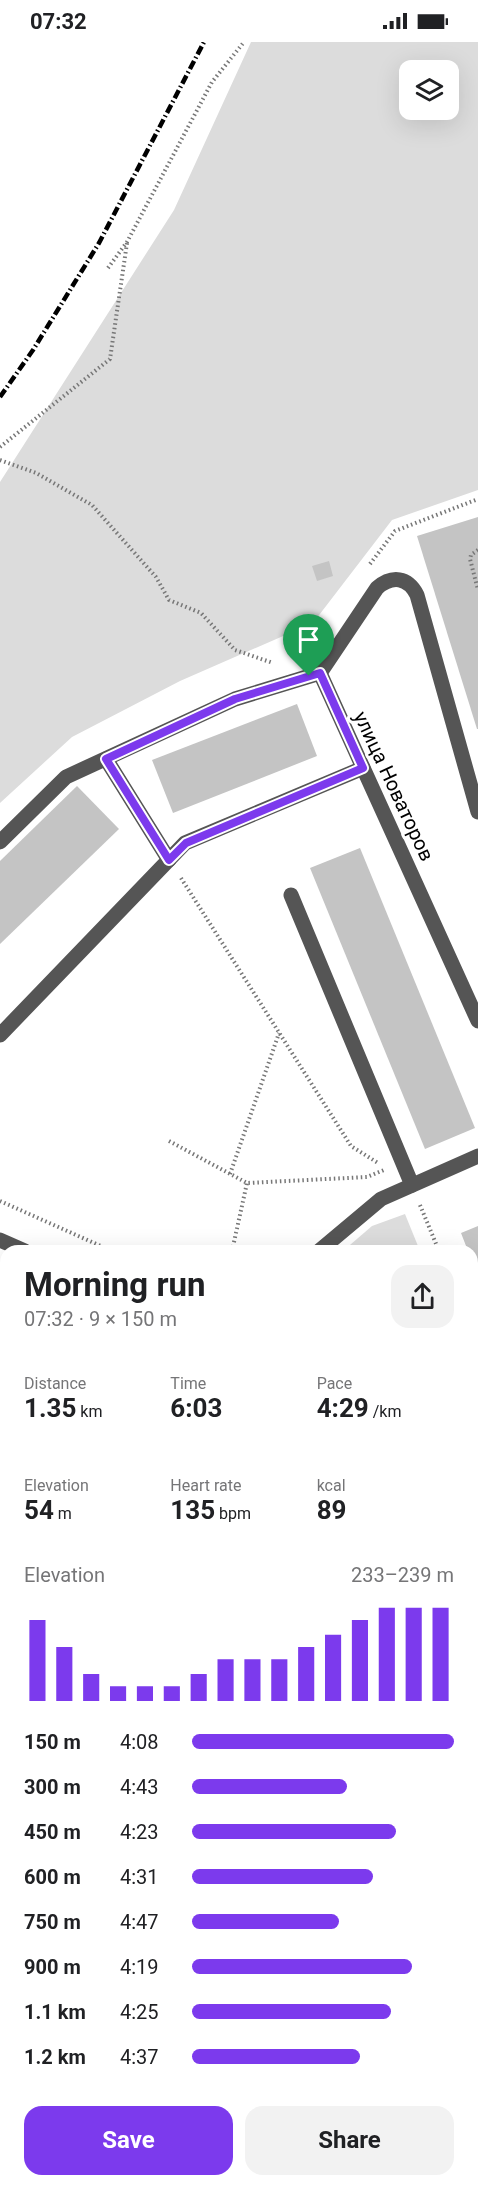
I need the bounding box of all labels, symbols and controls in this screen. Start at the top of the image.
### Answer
text: 07:32 [30,9,87,34]
map controls [399,60,459,120]
button: layers [399,60,459,120]
pin [283,614,334,676]
icon: arrive [292,623,325,656]
street label: улица Новаторов [349,707,439,865]
text: Morning run [24,1265,205,1304]
button: share [391,1265,454,1328]
text: 07:32 · 9 × 150 m [24,1307,177,1331]
text: Distance [24,1374,86,1393]
text: Time [170,1374,206,1393]
text: Pace [317,1374,352,1393]
text: 1.35 [24,1393,76,1423]
text: 6:03 [170,1393,222,1423]
text: 4:29 [317,1393,369,1423]
text: km [76,1402,102,1421]
text: /km [369,1402,401,1421]
text: Elevation [24,1476,89,1495]
text: Heart rate [170,1476,241,1495]
text: kcal [317,1476,346,1495]
text: 54 [24,1495,54,1525]
text: 135 [170,1495,215,1525]
text: 89 [317,1495,347,1525]
text: m [54,1504,72,1523]
text: bpm [215,1504,251,1523]
text: Elevation [24,1563,105,1587]
text: 233–239 m [351,1563,454,1587]
text: 150 m [24,1730,81,1754]
text: 4:08 [120,1730,159,1754]
text: 300 m [24,1775,81,1799]
text: 4:43 [120,1775,159,1799]
text: 450 m [24,1820,81,1844]
text: 4:23 [120,1820,159,1844]
text: 600 m [24,1865,81,1889]
text: 4:31 [120,1865,159,1889]
text: 750 m [24,1910,81,1934]
text: 4:47 [120,1910,159,1934]
text: 900 m [24,1955,81,1979]
text: 4:19 [120,1955,159,1979]
text: 1.1 km [24,2000,86,2024]
text: 4:25 [120,2000,159,2024]
text: 1.2 km [24,2045,86,2069]
text: 4:37 [120,2045,159,2069]
button: Save [24,2106,233,2175]
button: Share [245,2106,454,2175]

